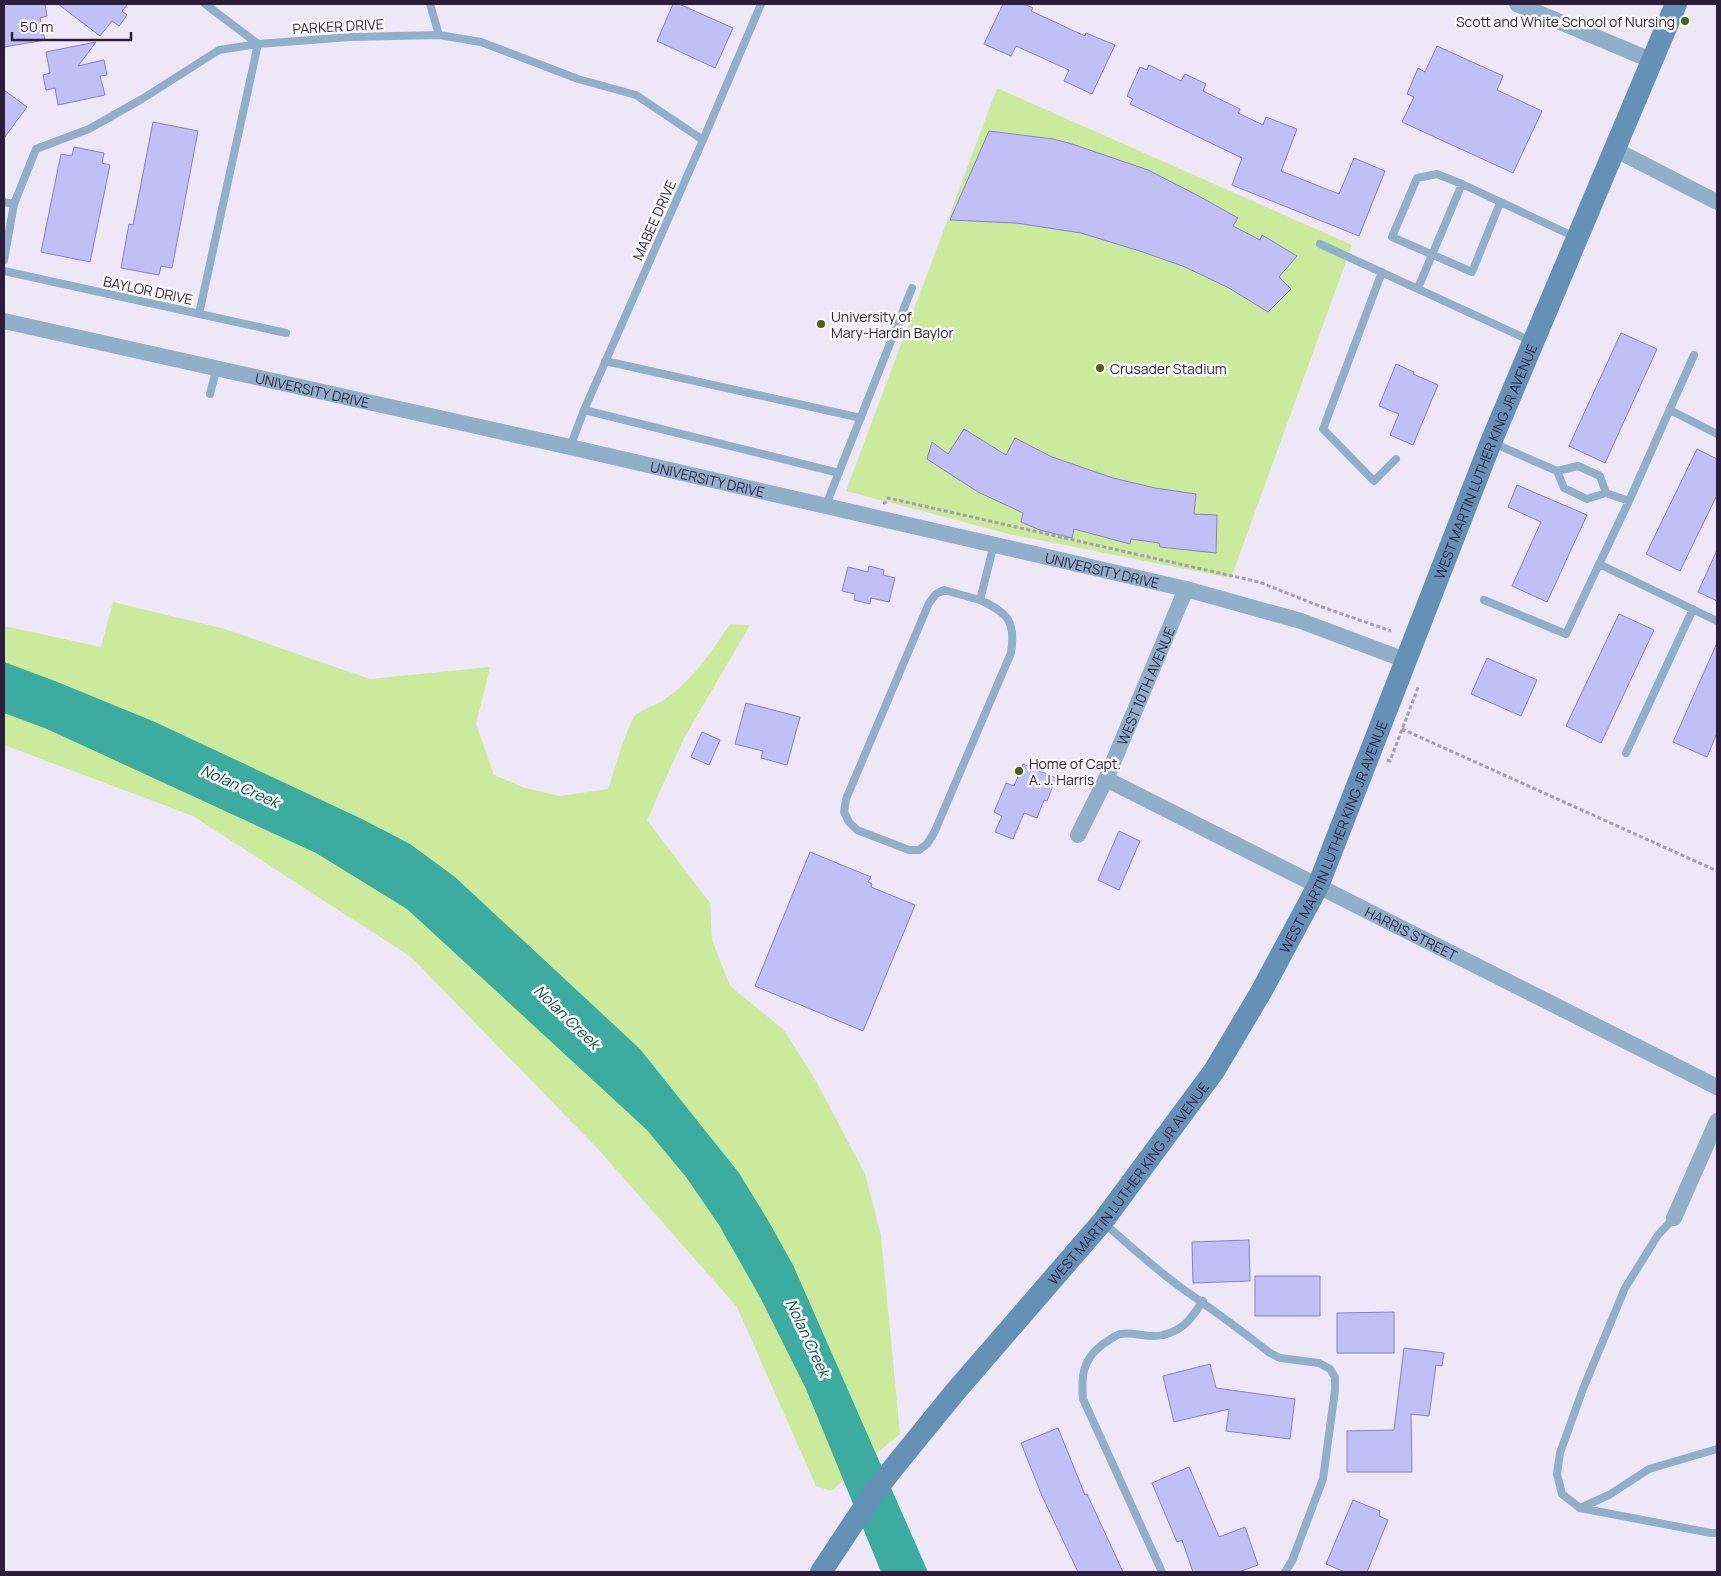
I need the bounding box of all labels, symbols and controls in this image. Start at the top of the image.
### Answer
scale bar [12,10,131,42]
place label: Scott and White School of Nursing [1456,12,1675,31]
street label: PARKER DRIVE [292,14,384,38]
marker: Scott and White School of Nursing [1679,15,1691,27]
text: 50 m [20,16,54,37]
street label: MABEE DRIVE [628,177,680,263]
street label: BAYLOR DRIVE [102,271,194,309]
place label: University of Mary-Hardin Baylor [831,307,954,342]
marker: University of Mary-Hardin Baylor [815,318,827,330]
street label: WEST MARTIN LUTHER KING JR AVENUE [1429,341,1541,582]
place label: Crusader Stadium [1110,359,1227,378]
marker: Crusader Stadium [1094,362,1106,374]
street label: UNIVERSITY DRIVE [253,368,371,412]
street label: UNIVERSITY DRIVE [649,456,767,501]
street label: UNIVERSITY DRIVE [1043,547,1161,592]
street label: WEST 10TH AVENUE [1112,624,1179,748]
street label: WEST MARTIN LUTHER KING JR AVENUE [1274,717,1391,956]
place label: Home of Capt. A. J. Harris [1029,754,1121,789]
water label: Nolan Creek [197,759,285,814]
marker: Home of Capt. A. J. Harris [1013,765,1025,777]
street label: HARRIS STREET [1362,902,1461,964]
water label: Nolan Creek [530,980,606,1055]
street label: WEST MARTIN LUTHER KING JR AVENUE [1043,1078,1212,1288]
water label: Nolan Creek [781,1296,836,1383]

